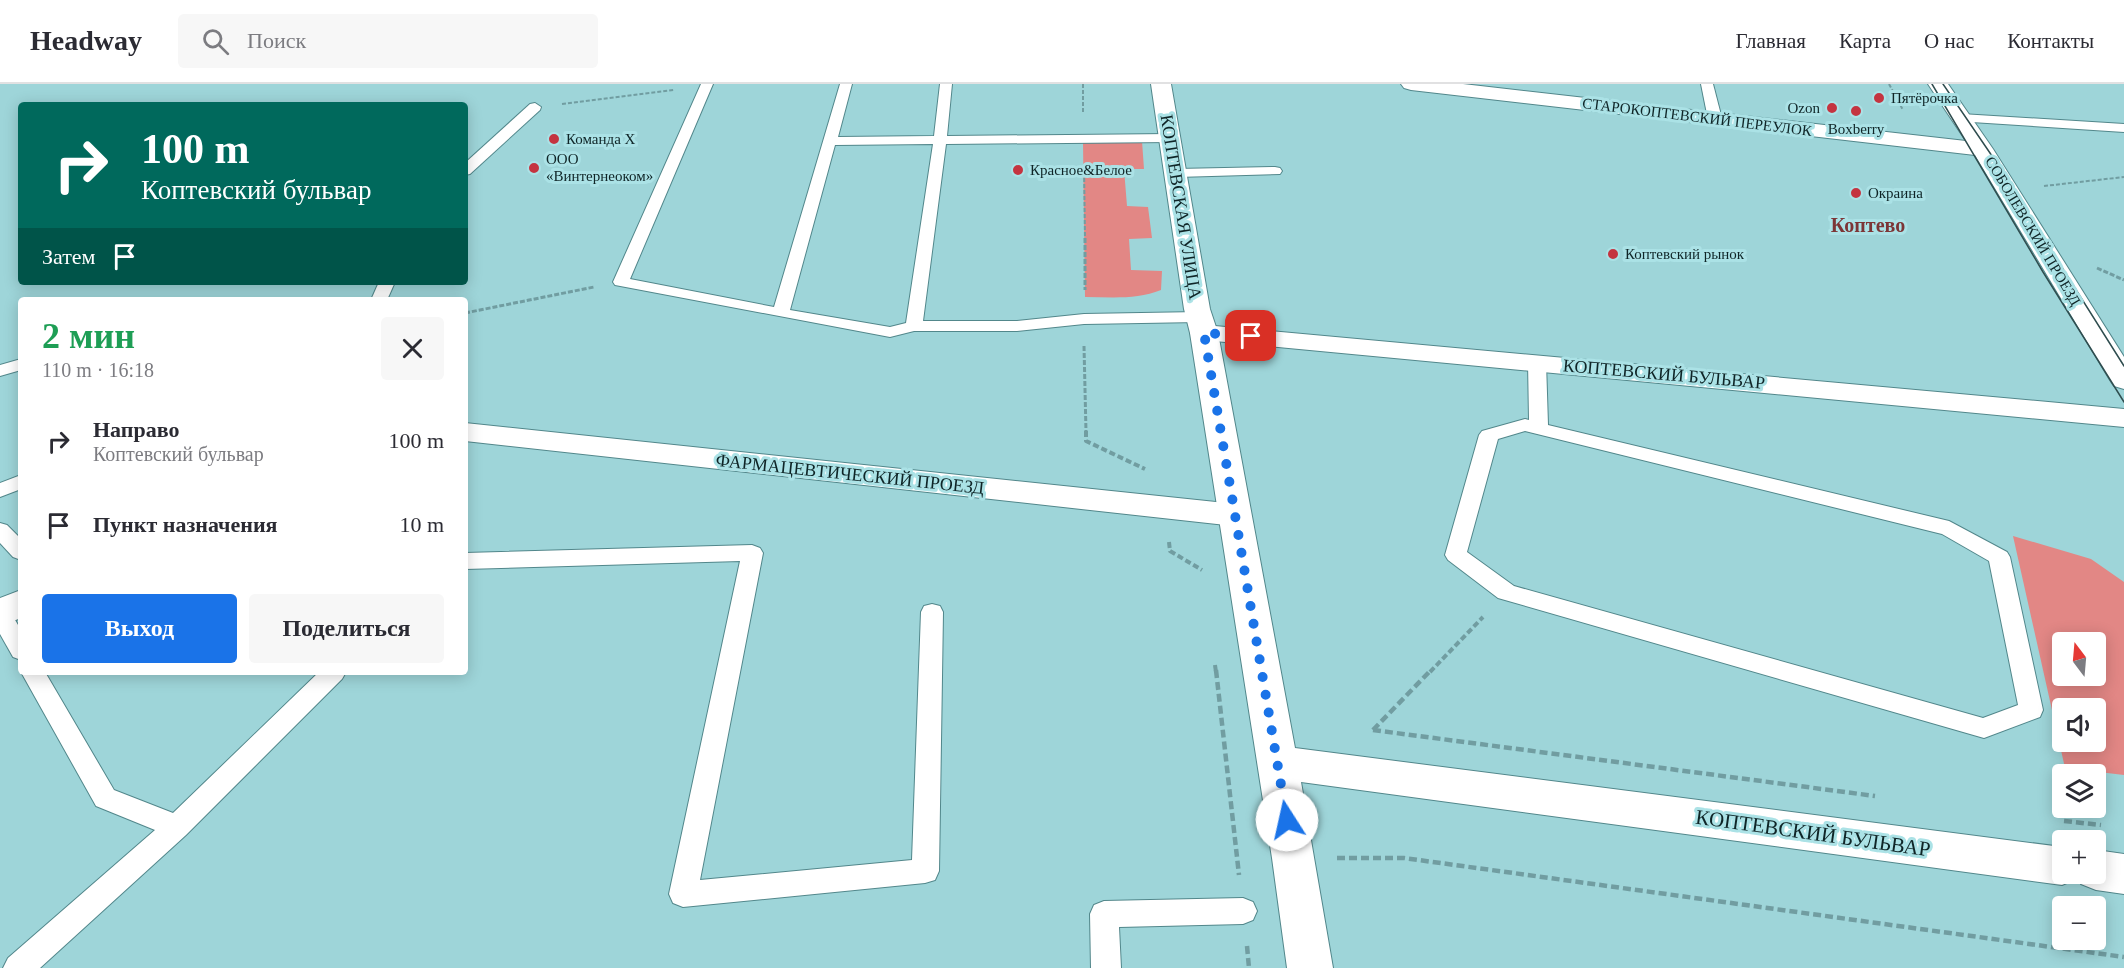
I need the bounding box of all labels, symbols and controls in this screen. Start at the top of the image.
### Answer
search box [178,14,598,68]
text: Headway [30,25,142,56]
icon: search [199,25,232,58]
text: Поиск [247,28,306,53]
text: Главная [1736,29,1806,53]
text: Карта [1839,29,1891,53]
text: О нас [1924,29,1974,53]
text: Контакты [2007,29,2094,53]
place label: Пятёрочка [1891,90,1958,106]
marker: Пятёрочка [1872,91,1886,105]
street label: СТАРОКОПТЕВСКИЙ ПЕРЕУЛОК [1581,95,1814,139]
place label: Ozon [1788,100,1820,116]
marker: Ozon [1825,101,1839,115]
marker: Boxberry [1849,104,1863,118]
street label: КОПТЕВСКАЯ УЛИЦА [1156,113,1206,301]
place label: Boxberry [1828,121,1885,137]
icon: right [42,126,120,204]
text: 100 m [141,126,250,172]
place label: Команда Х [566,131,636,147]
marker: Команда Х [547,132,561,146]
place label: ООО «Винтернеоком» [546,151,653,184]
street label: СОБОЛЕВСКИЙ ПРОЕЗД [1982,154,2084,308]
marker: ООО «Винтернеоком» [527,161,541,175]
place label: Красное&Белое [1030,162,1132,178]
marker: Красное&Белое [1011,163,1025,177]
text: Коптевский бульвар [141,175,371,205]
place label: Окраина [1868,185,1923,201]
marker: Окраина [1849,186,1863,200]
district label: Коптево [1831,214,1905,236]
icon: arrive [108,240,141,273]
text: Затем [42,244,96,269]
place label: Коптевский рынок [1625,246,1745,262]
marker: Коптевский рынок [1606,247,1620,261]
pin [1225,310,1276,361]
text: 2 мин [42,316,135,356]
button: close [381,317,444,380]
icon: arrive [1234,319,1267,352]
street label: КОПТЕВСКИЙ БУЛЬВАР [1562,355,1766,393]
text: 110 m · 16:18 [42,359,154,381]
text: Направо [93,417,179,442]
icon: right [42,425,75,458]
text: 100 m [388,428,444,453]
text: Коптевский бульвар [93,443,264,465]
street label: ФАРМАЦЕВТИЧЕСКИЙ ПРОЕЗД [715,450,985,498]
icon: arrive [42,509,75,542]
text: Пункт назначения [93,512,278,537]
text: 10 m [399,512,444,537]
button: Выход [42,594,237,663]
button: Поделиться [249,594,444,663]
north arrow [2052,632,2106,686]
map controls [2052,632,2106,950]
button: sound [2052,698,2106,752]
button: layers [2052,764,2106,818]
position arrow [1255,788,1319,852]
street label: КОПТЕВСКИЙ БУЛЬВАР [1694,805,1932,861]
button: + [2052,830,2106,884]
button: − [2052,896,2106,950]

